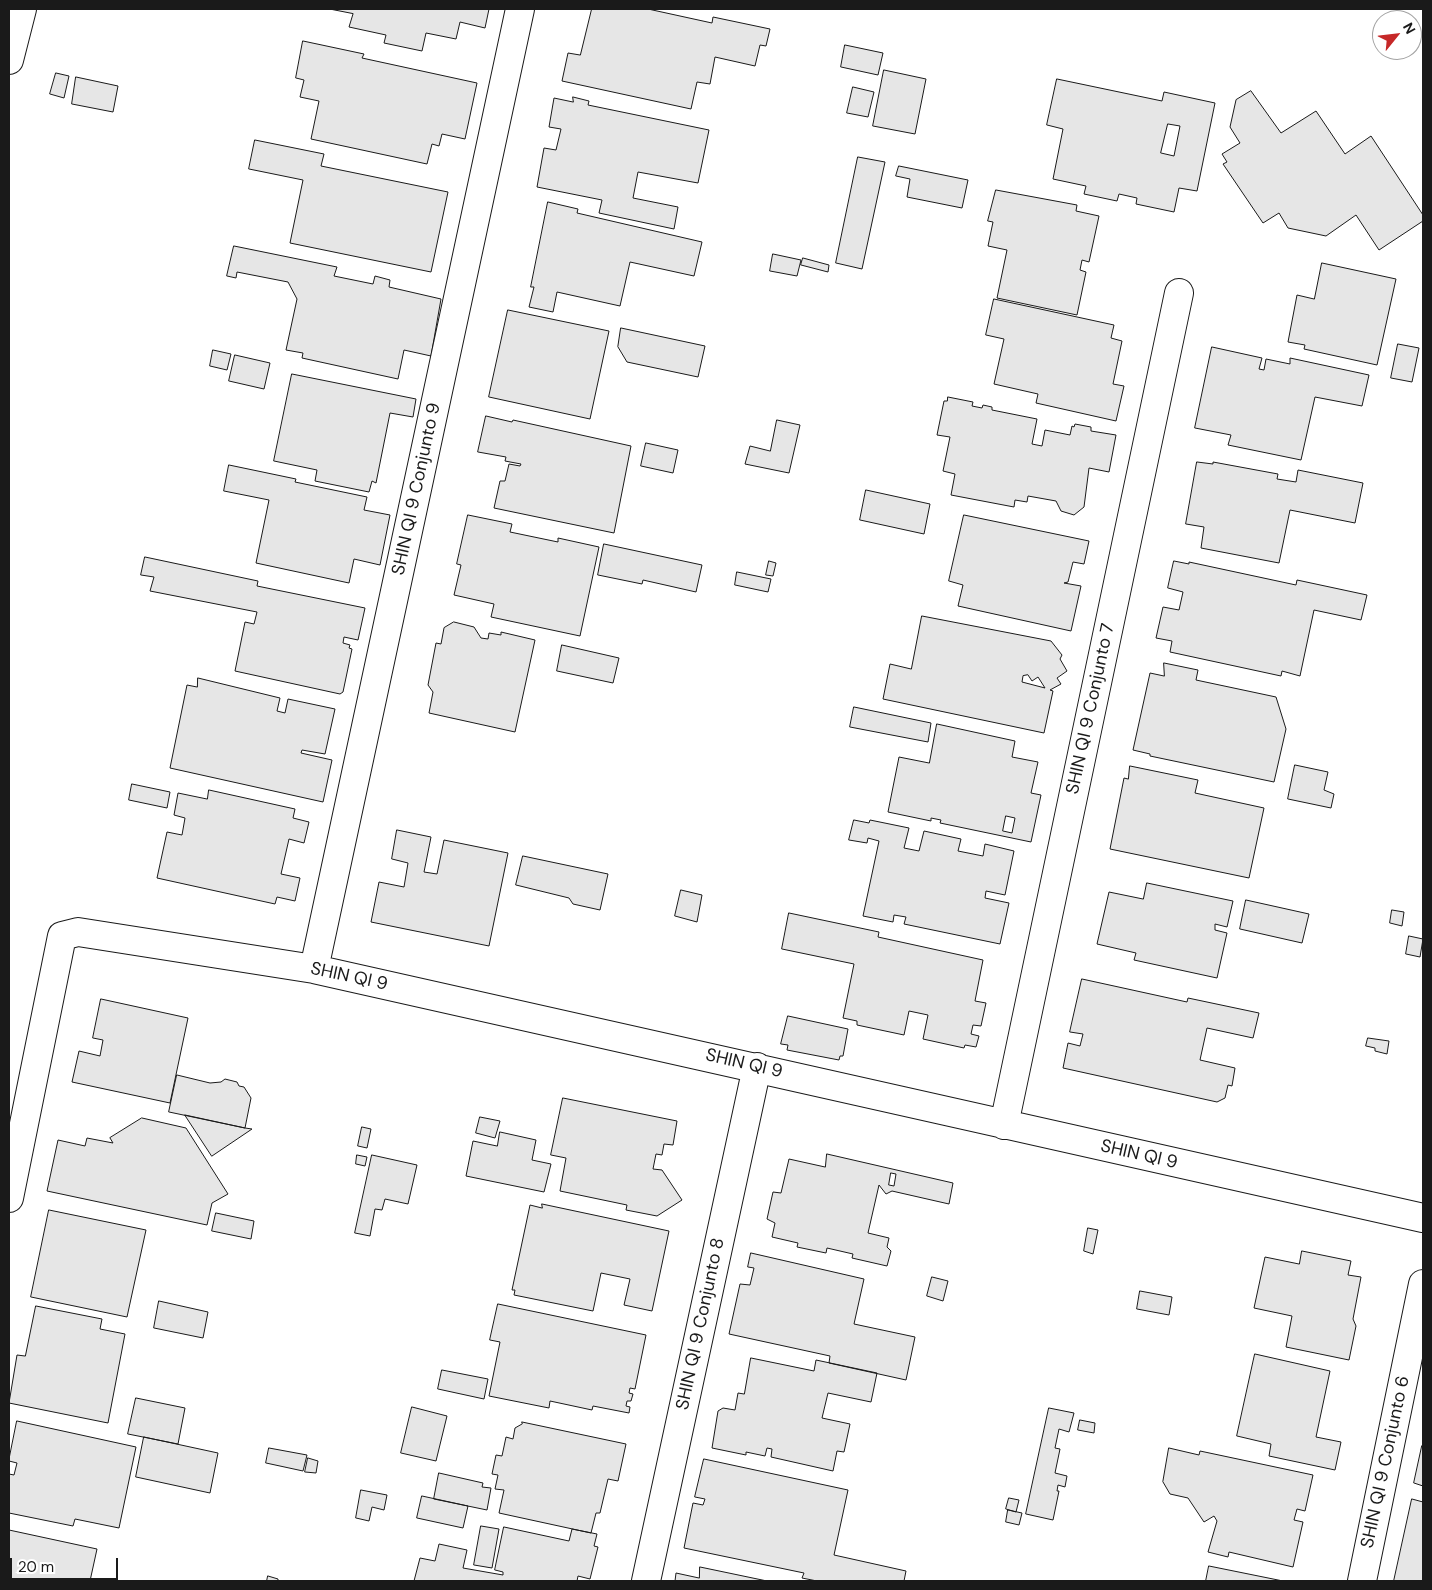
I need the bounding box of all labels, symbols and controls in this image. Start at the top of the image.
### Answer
north arrow [1372,10,1422,60]
text: N [1399,19,1420,37]
street label: SHIN QI 9 Conjunto 9 [388,401,446,577]
street label: SHIN QI 9 Conjunto 7 [1062,622,1120,796]
street label: SHIN QI 9 [308,958,390,996]
street label: SHIN QI 9 [703,1045,785,1083]
street label: SHIN QI 9 [1098,1136,1180,1174]
street label: SHIN QI 9 Conjunto 8 [672,1236,730,1412]
street label: SHIN QI 9 Conjunto 6 [1357,1374,1415,1550]
scale bar [12,1548,120,1580]
text: 20 m [18,1557,54,1577]

